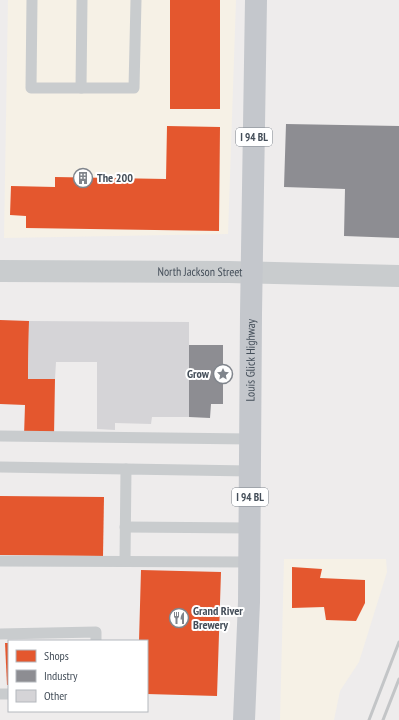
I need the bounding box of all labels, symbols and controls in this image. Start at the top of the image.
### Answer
road number: I 94 BL [236,128,272,146]
building icon: The 200 [72,167,94,189]
place label: The 200 [97,170,133,185]
street label: North Jackson Street [157,264,243,279]
street label: Louis Glick Highway [242,318,258,401]
place icon: Grow [212,363,234,385]
place label: Grow [187,366,210,381]
road number: I 94 BL [232,488,268,506]
place label: Grand River Brewery [193,603,243,632]
restaurant icon: Grand River Brewery [168,607,190,629]
legend [8,640,148,712]
text: Shops [44,648,69,663]
text: Industry [44,668,78,683]
text: Other [44,688,68,703]

